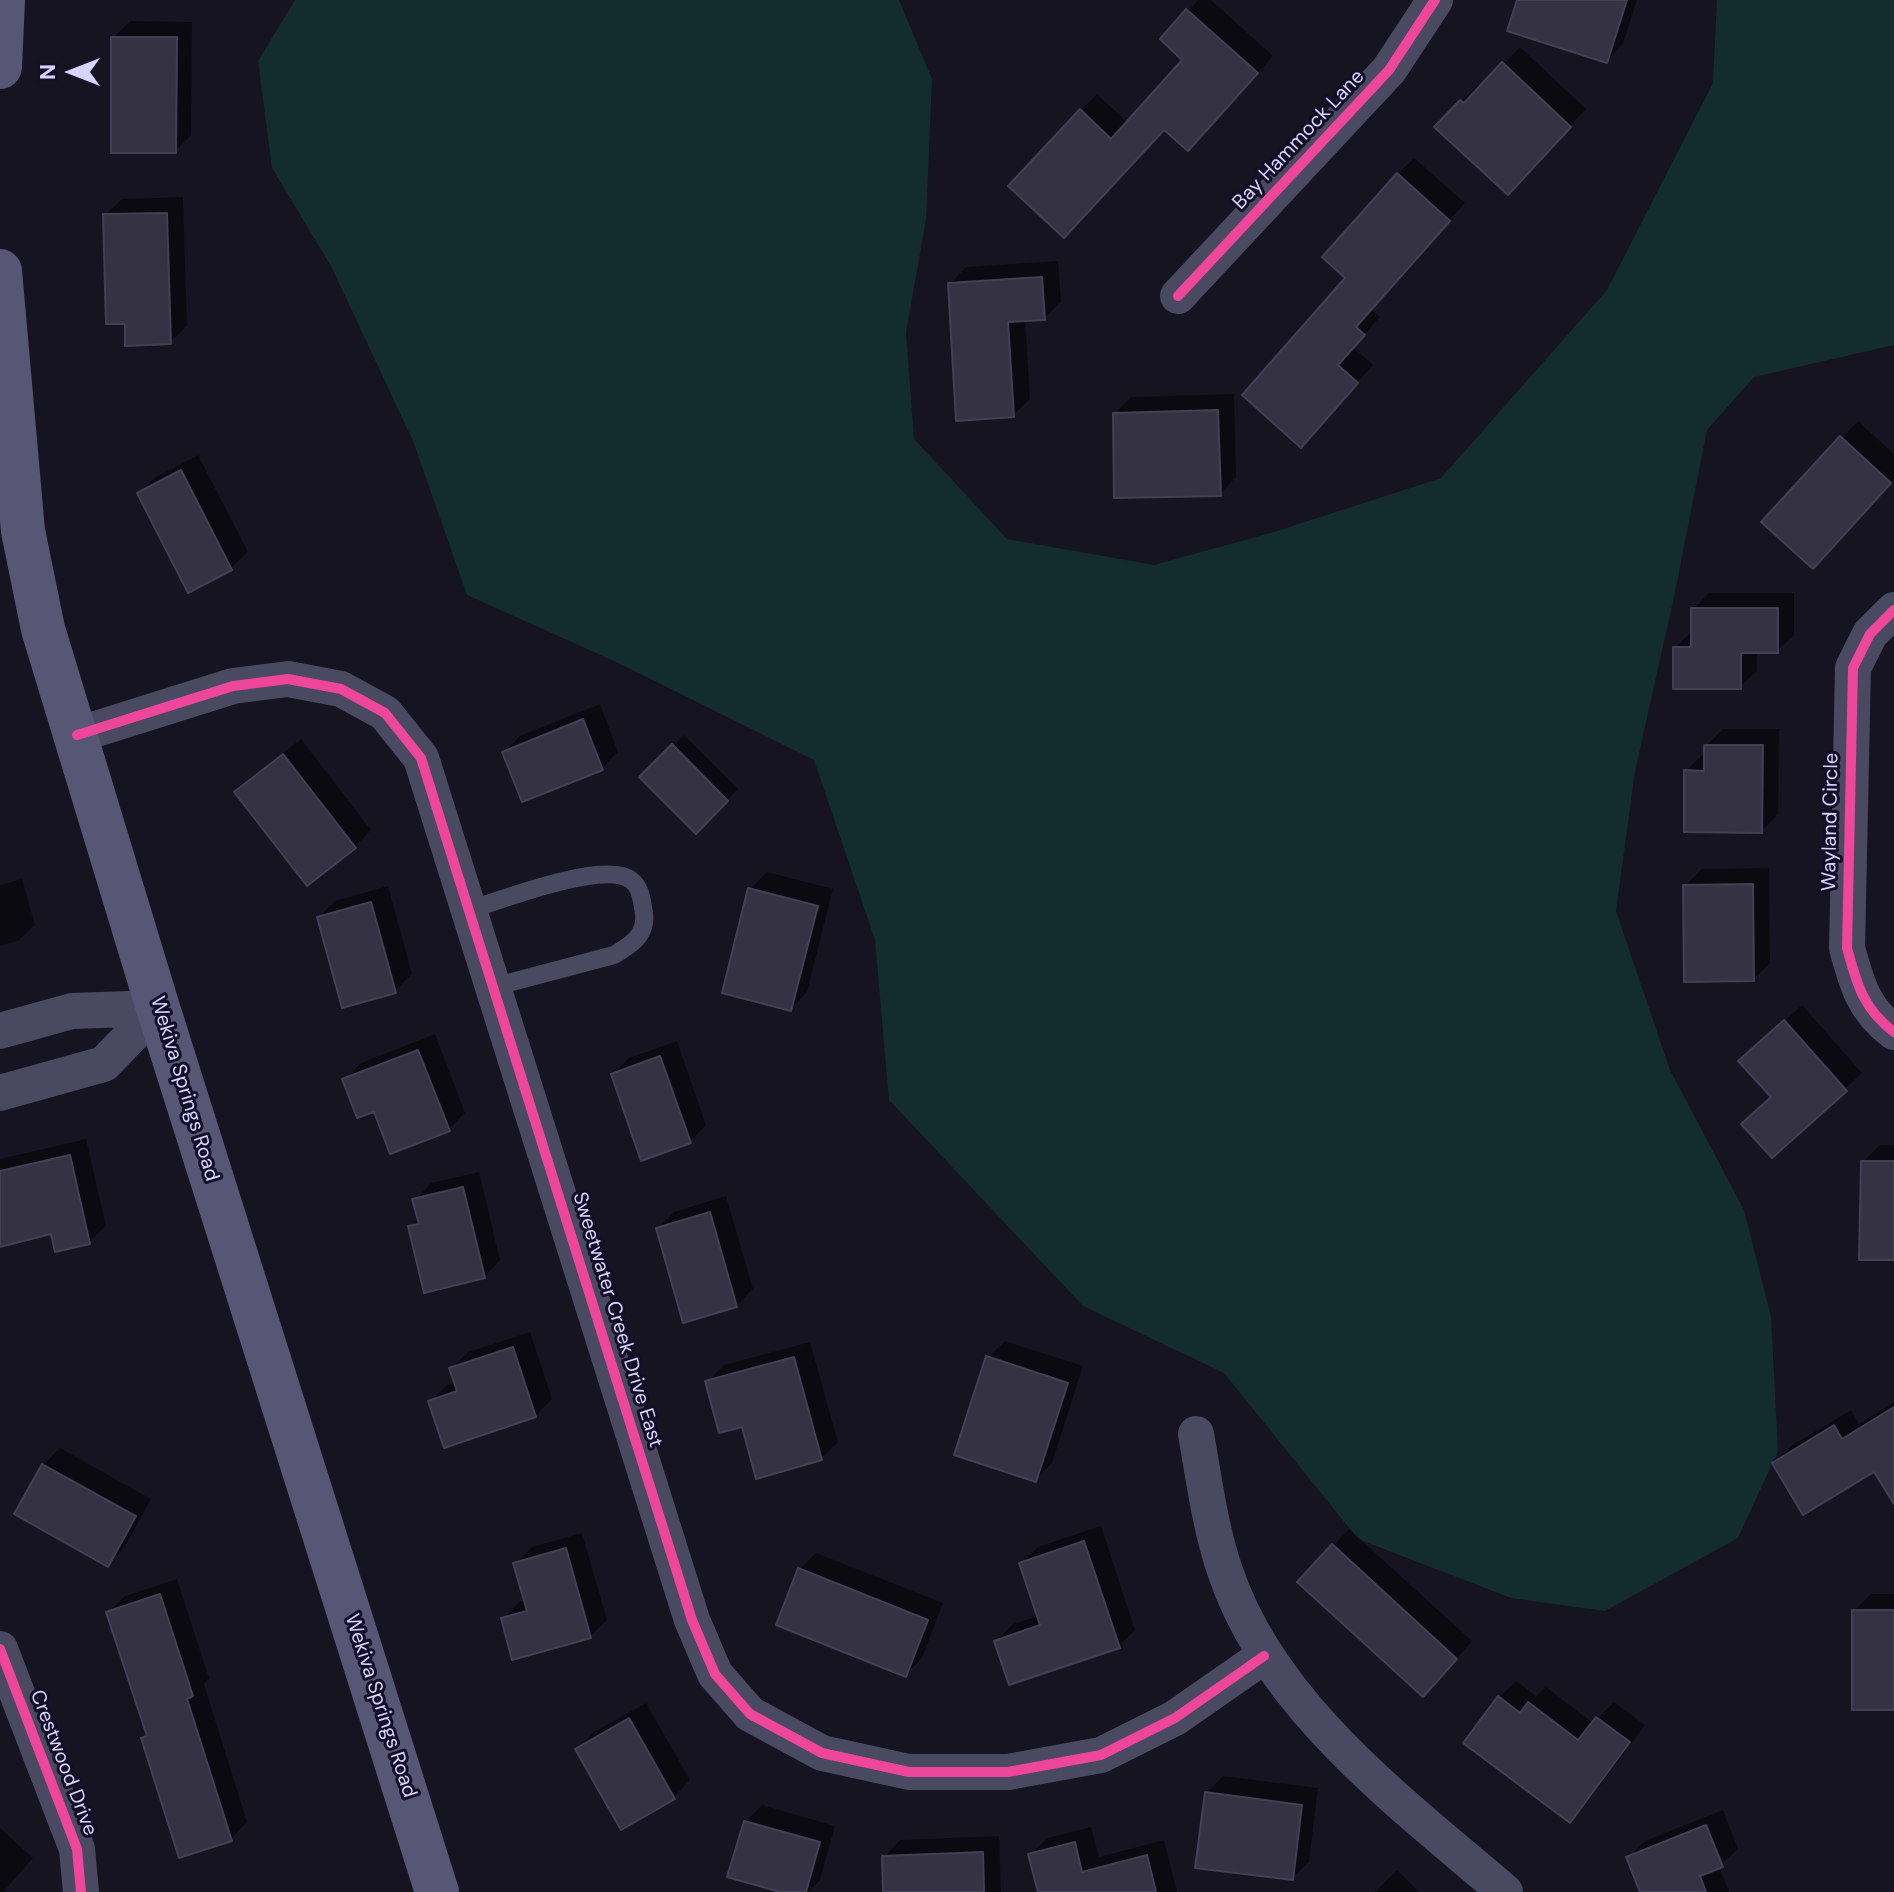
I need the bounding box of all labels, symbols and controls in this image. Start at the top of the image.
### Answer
north arrow [32,32,112,112]
text: N [33,64,62,80]
street label: Bay Hammock Lane [1228,65,1370,215]
street label: Wayland Circle [1818,753,1844,891]
street label: Wekiva Springs Road [145,994,223,1184]
street label: Sweetwater Creek Drive East [567,1189,667,1451]
street label: Wekiva Springs Road [339,1611,421,1801]
street label: Crestwood Drive [24,1687,102,1839]

